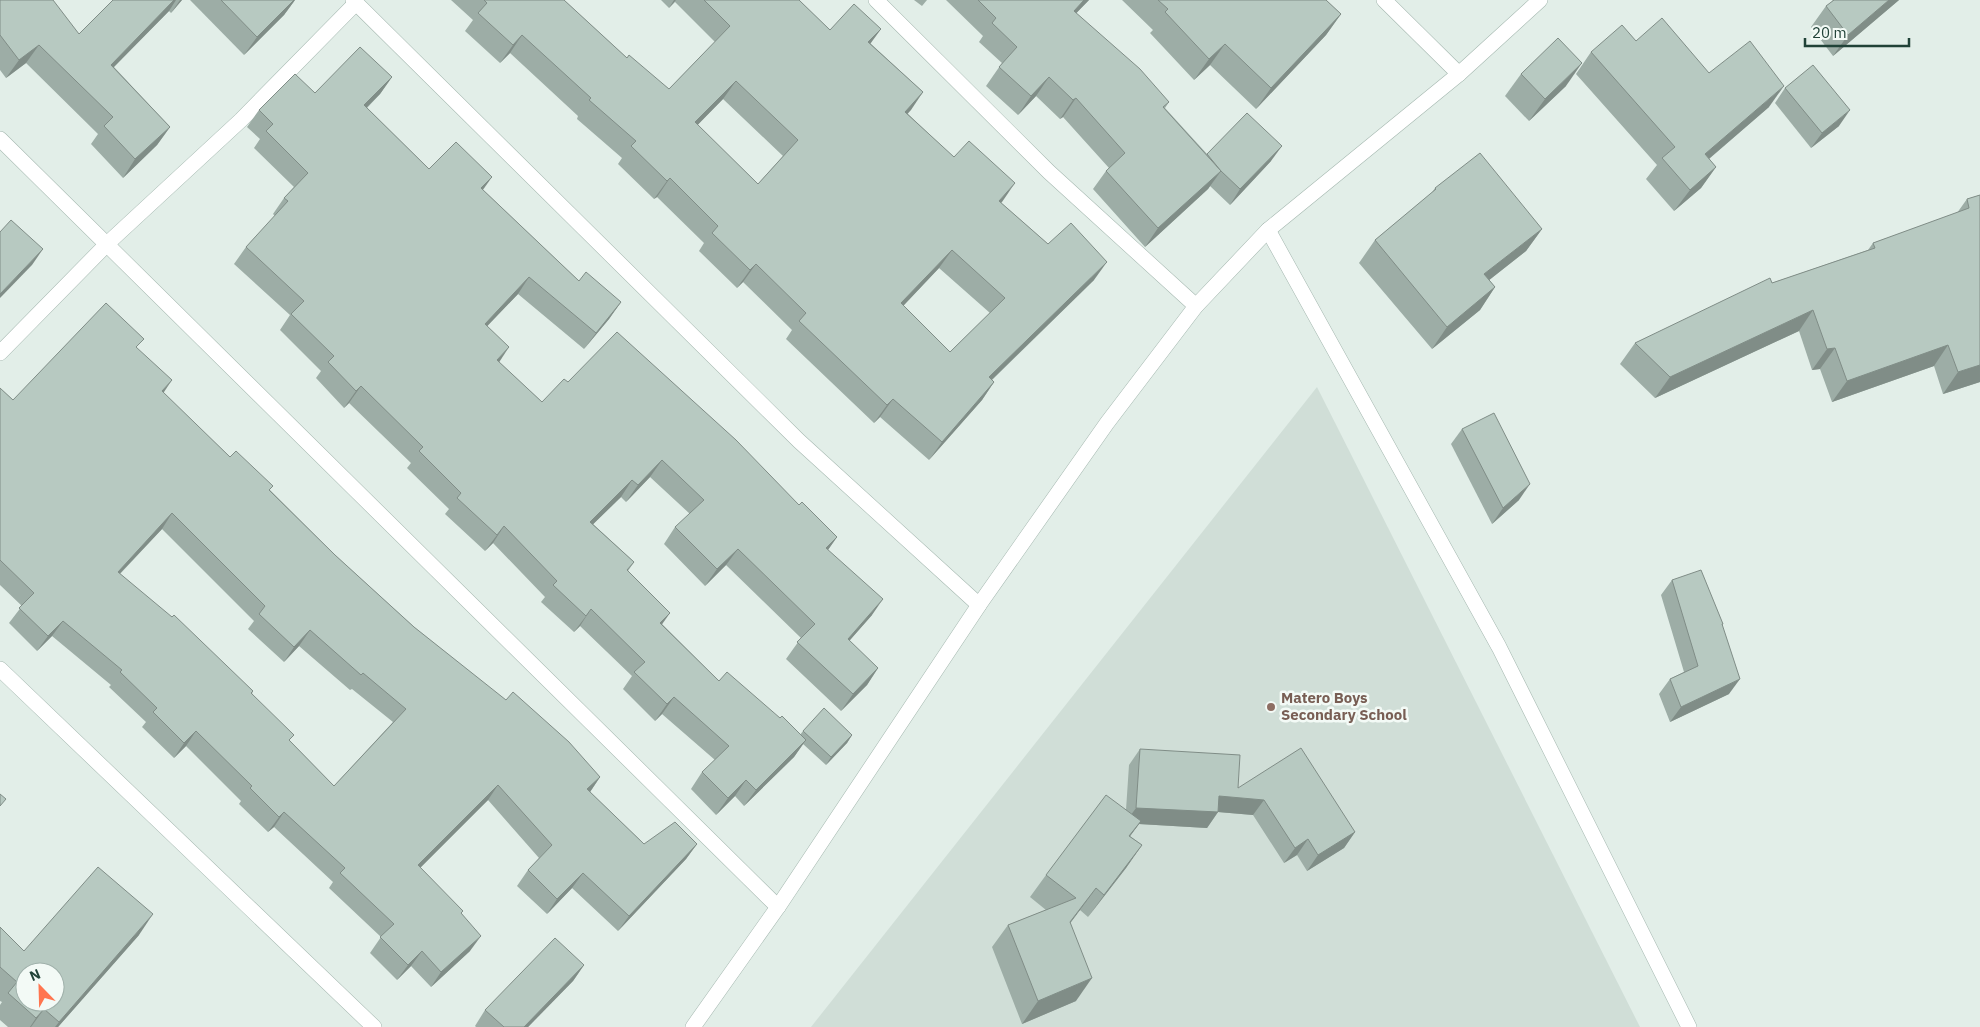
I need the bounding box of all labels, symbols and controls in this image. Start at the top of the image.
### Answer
scale bar [1805,15,1909,47]
text: 20 m [1812,23,1847,42]
place label: Matero Boys Secondary School [1281,688,1407,724]
marker: Matero Boys Secondary School [1265,701,1277,713]
north arrow [15,962,65,1012]
text: N [27,965,43,985]

